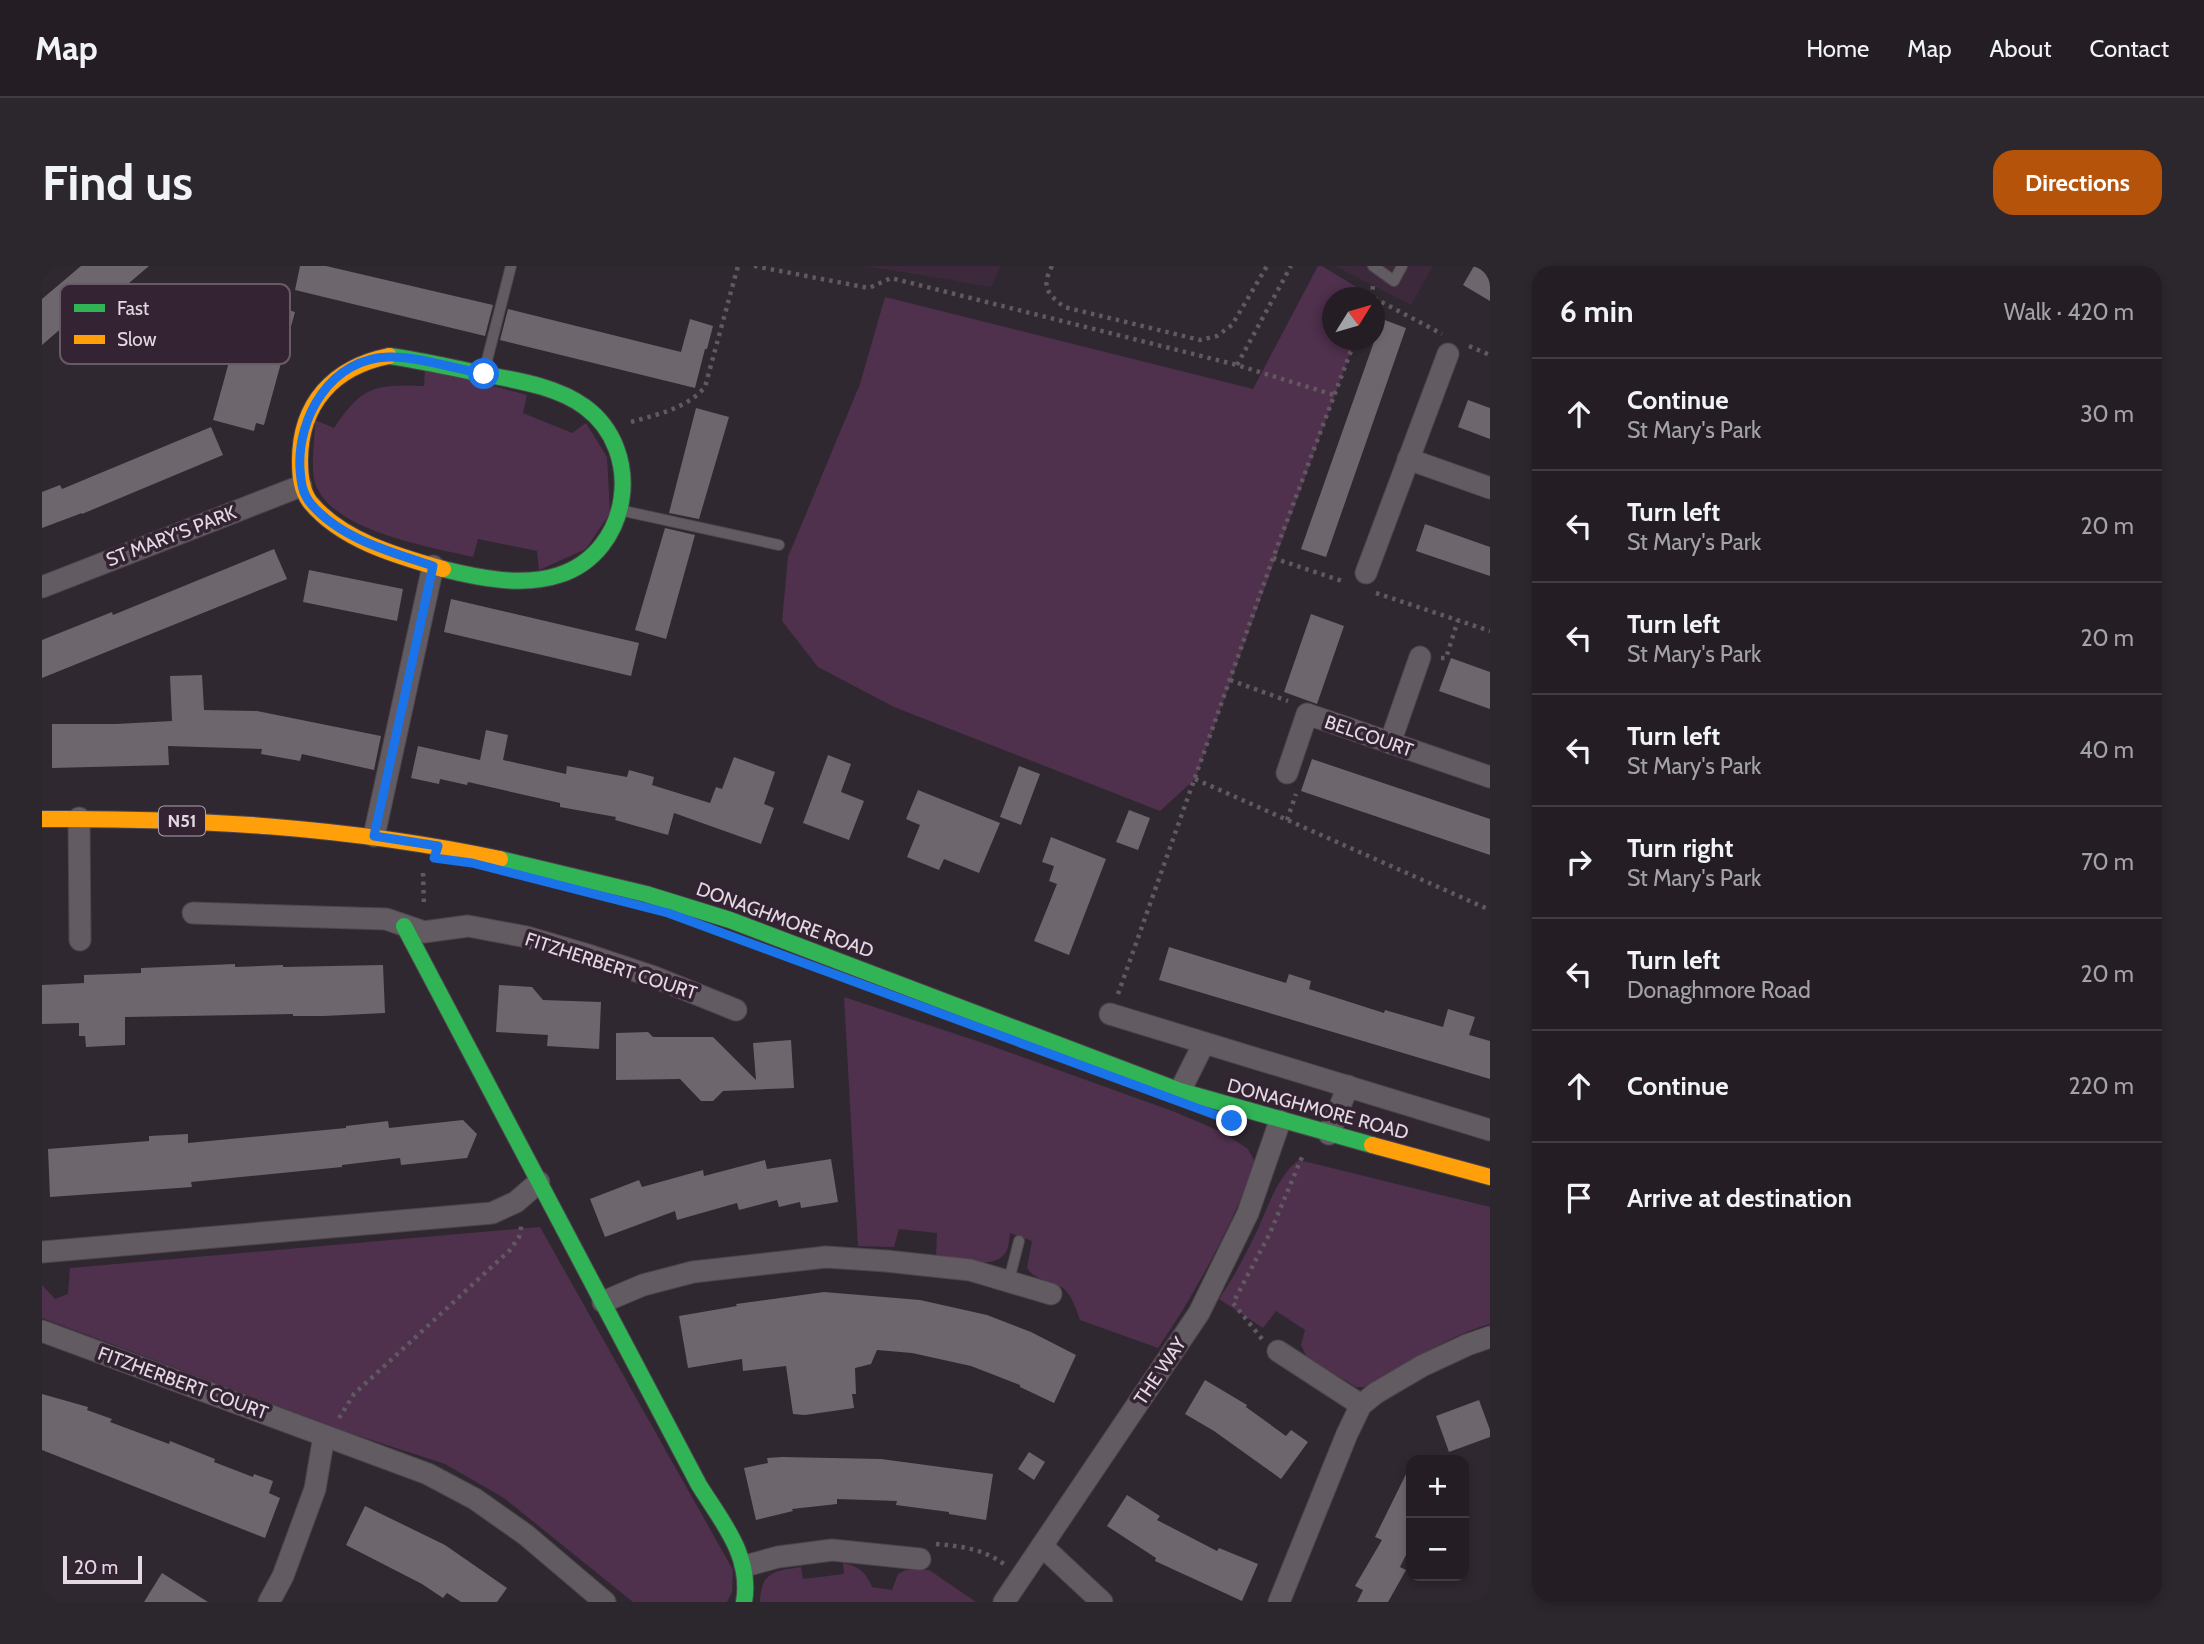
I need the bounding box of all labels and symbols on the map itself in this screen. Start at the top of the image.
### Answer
legend [60,284,290,364]
north arrow [1322,287,1385,350]
text: Fast [117,297,150,320]
text: Slow [117,328,157,351]
route start [468,358,499,389]
street label: ST MARY'S PARK [103,501,239,571]
street label: BELCOURT [1322,710,1416,762]
road number: N51 [159,806,205,836]
street label: DONAGHMORE ROAD [693,877,877,963]
street label: FITZHERBERT COURT [522,927,700,1005]
street label: DONAGHMORE ROAD [1225,1074,1411,1144]
route end [1216,1105,1247,1136]
street label: THE WAY [1129,1333,1191,1409]
street label: FITZHERBERT COURT [95,1342,271,1424]
scale bar [63,1553,142,1585]

